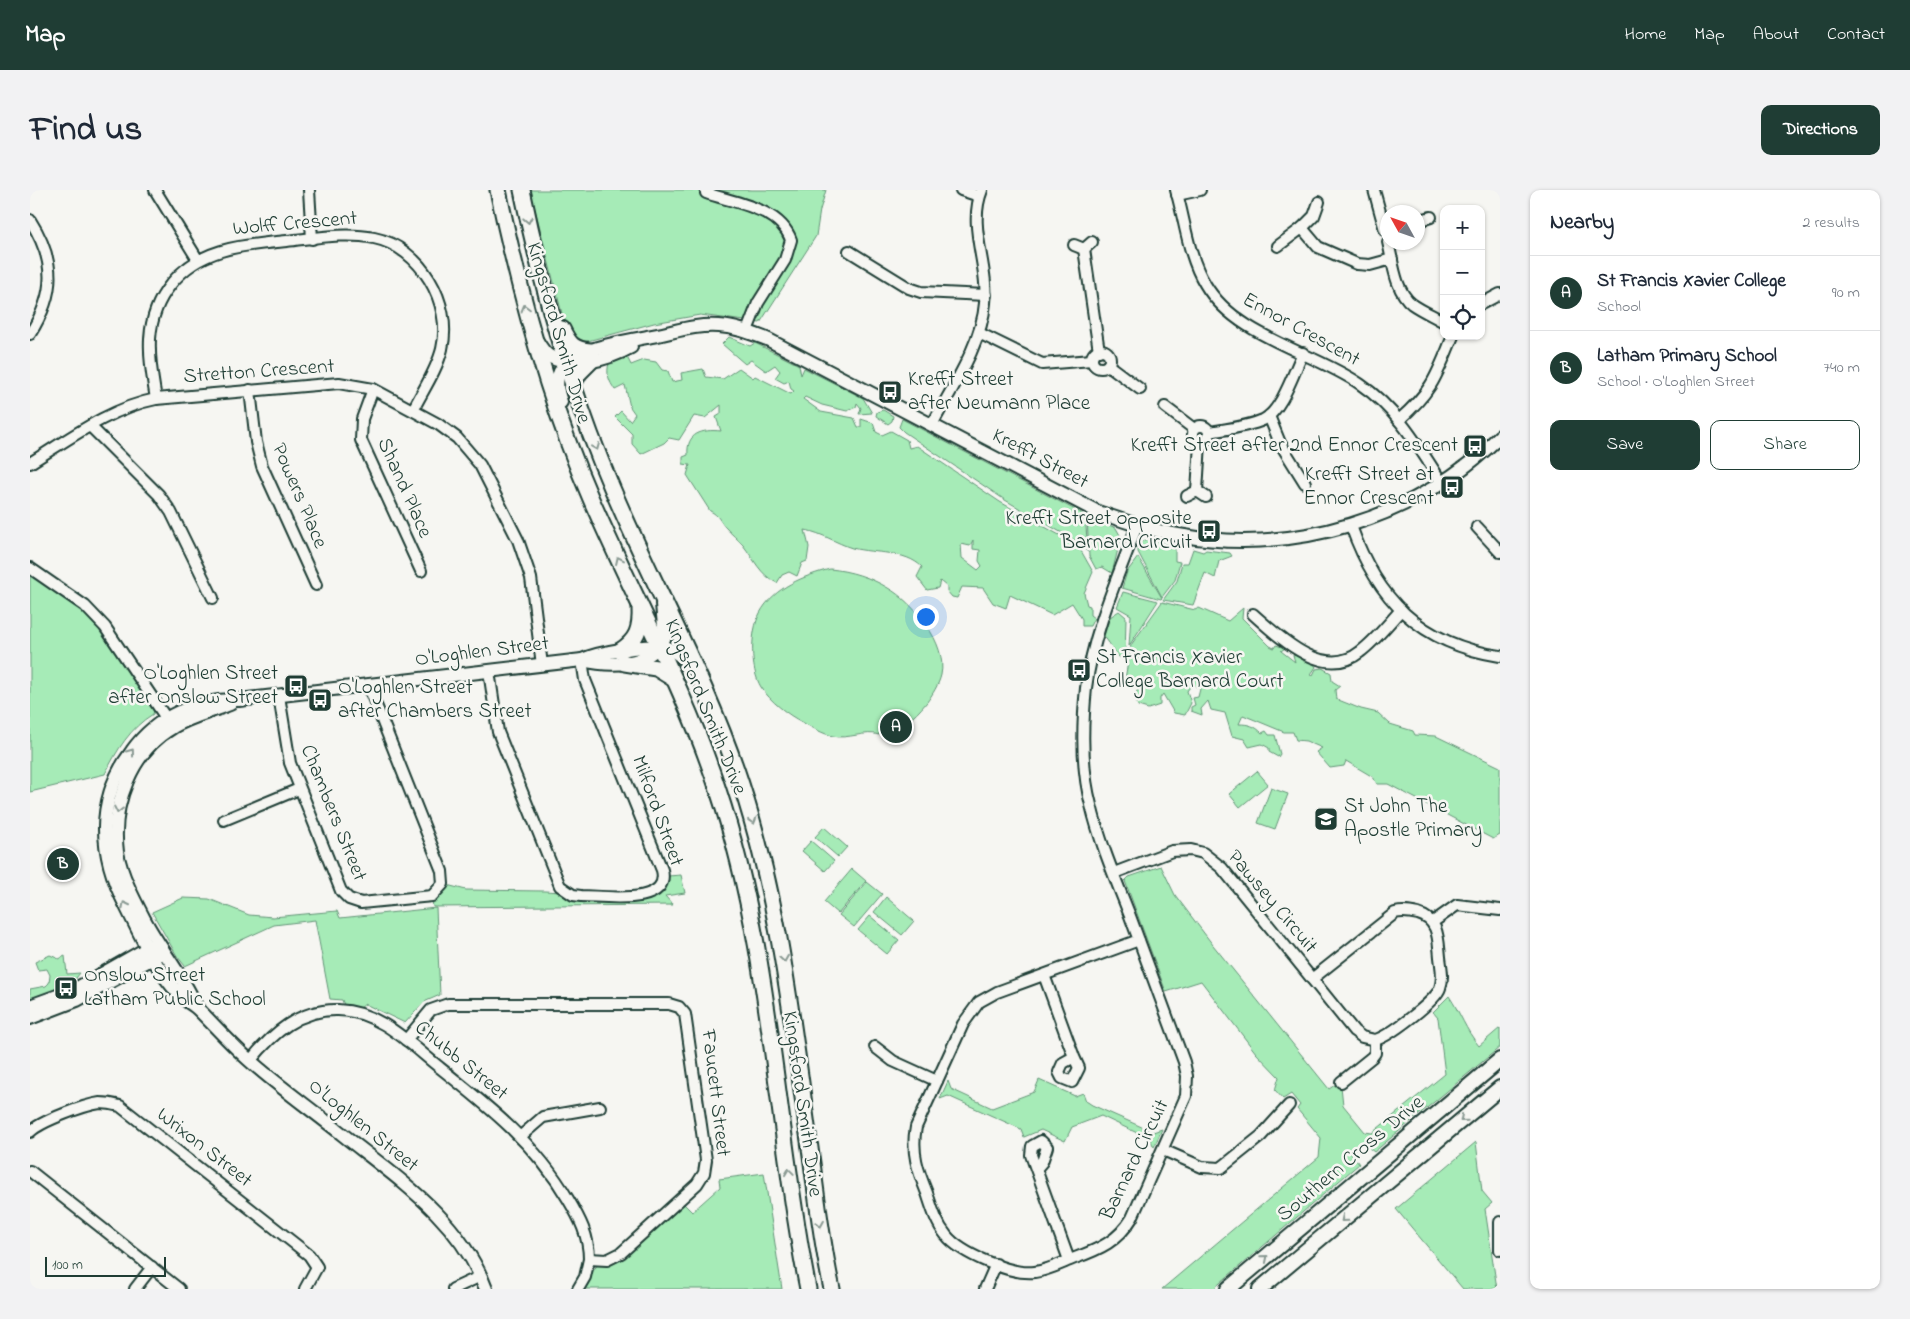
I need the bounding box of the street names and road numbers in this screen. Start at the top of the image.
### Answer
street label: Wolff Crescent [232,204,358,244]
street label: Kingsford Smith Drive [516,239,598,428]
street label: Ennor Crescent [1237,285,1365,375]
street label: Stretton Crescent [182,352,336,392]
street label: Krefft Street [986,421,1094,497]
street label: Shand Place [369,433,440,543]
street label: Powers Place [263,439,335,554]
street label: Kingsford Smith Drive [654,615,754,801]
street label: O'Loghlen Street [413,629,551,677]
street label: Chambers Street [292,740,374,886]
street label: Milford Street [623,751,691,871]
street label: Pawsey Circuit [1218,844,1324,962]
street label: Kingsford Smith Drive [772,1009,830,1200]
street label: Chubb Street [408,1014,514,1108]
street label: Faucett Street [692,1027,738,1158]
street label: O'Loghlen Street [300,1072,425,1182]
street label: Southern Cross Drive [1271,1088,1432,1230]
street label: Barnard Circuit [1092,1094,1177,1226]
street label: Wrixon Street [150,1101,258,1195]

